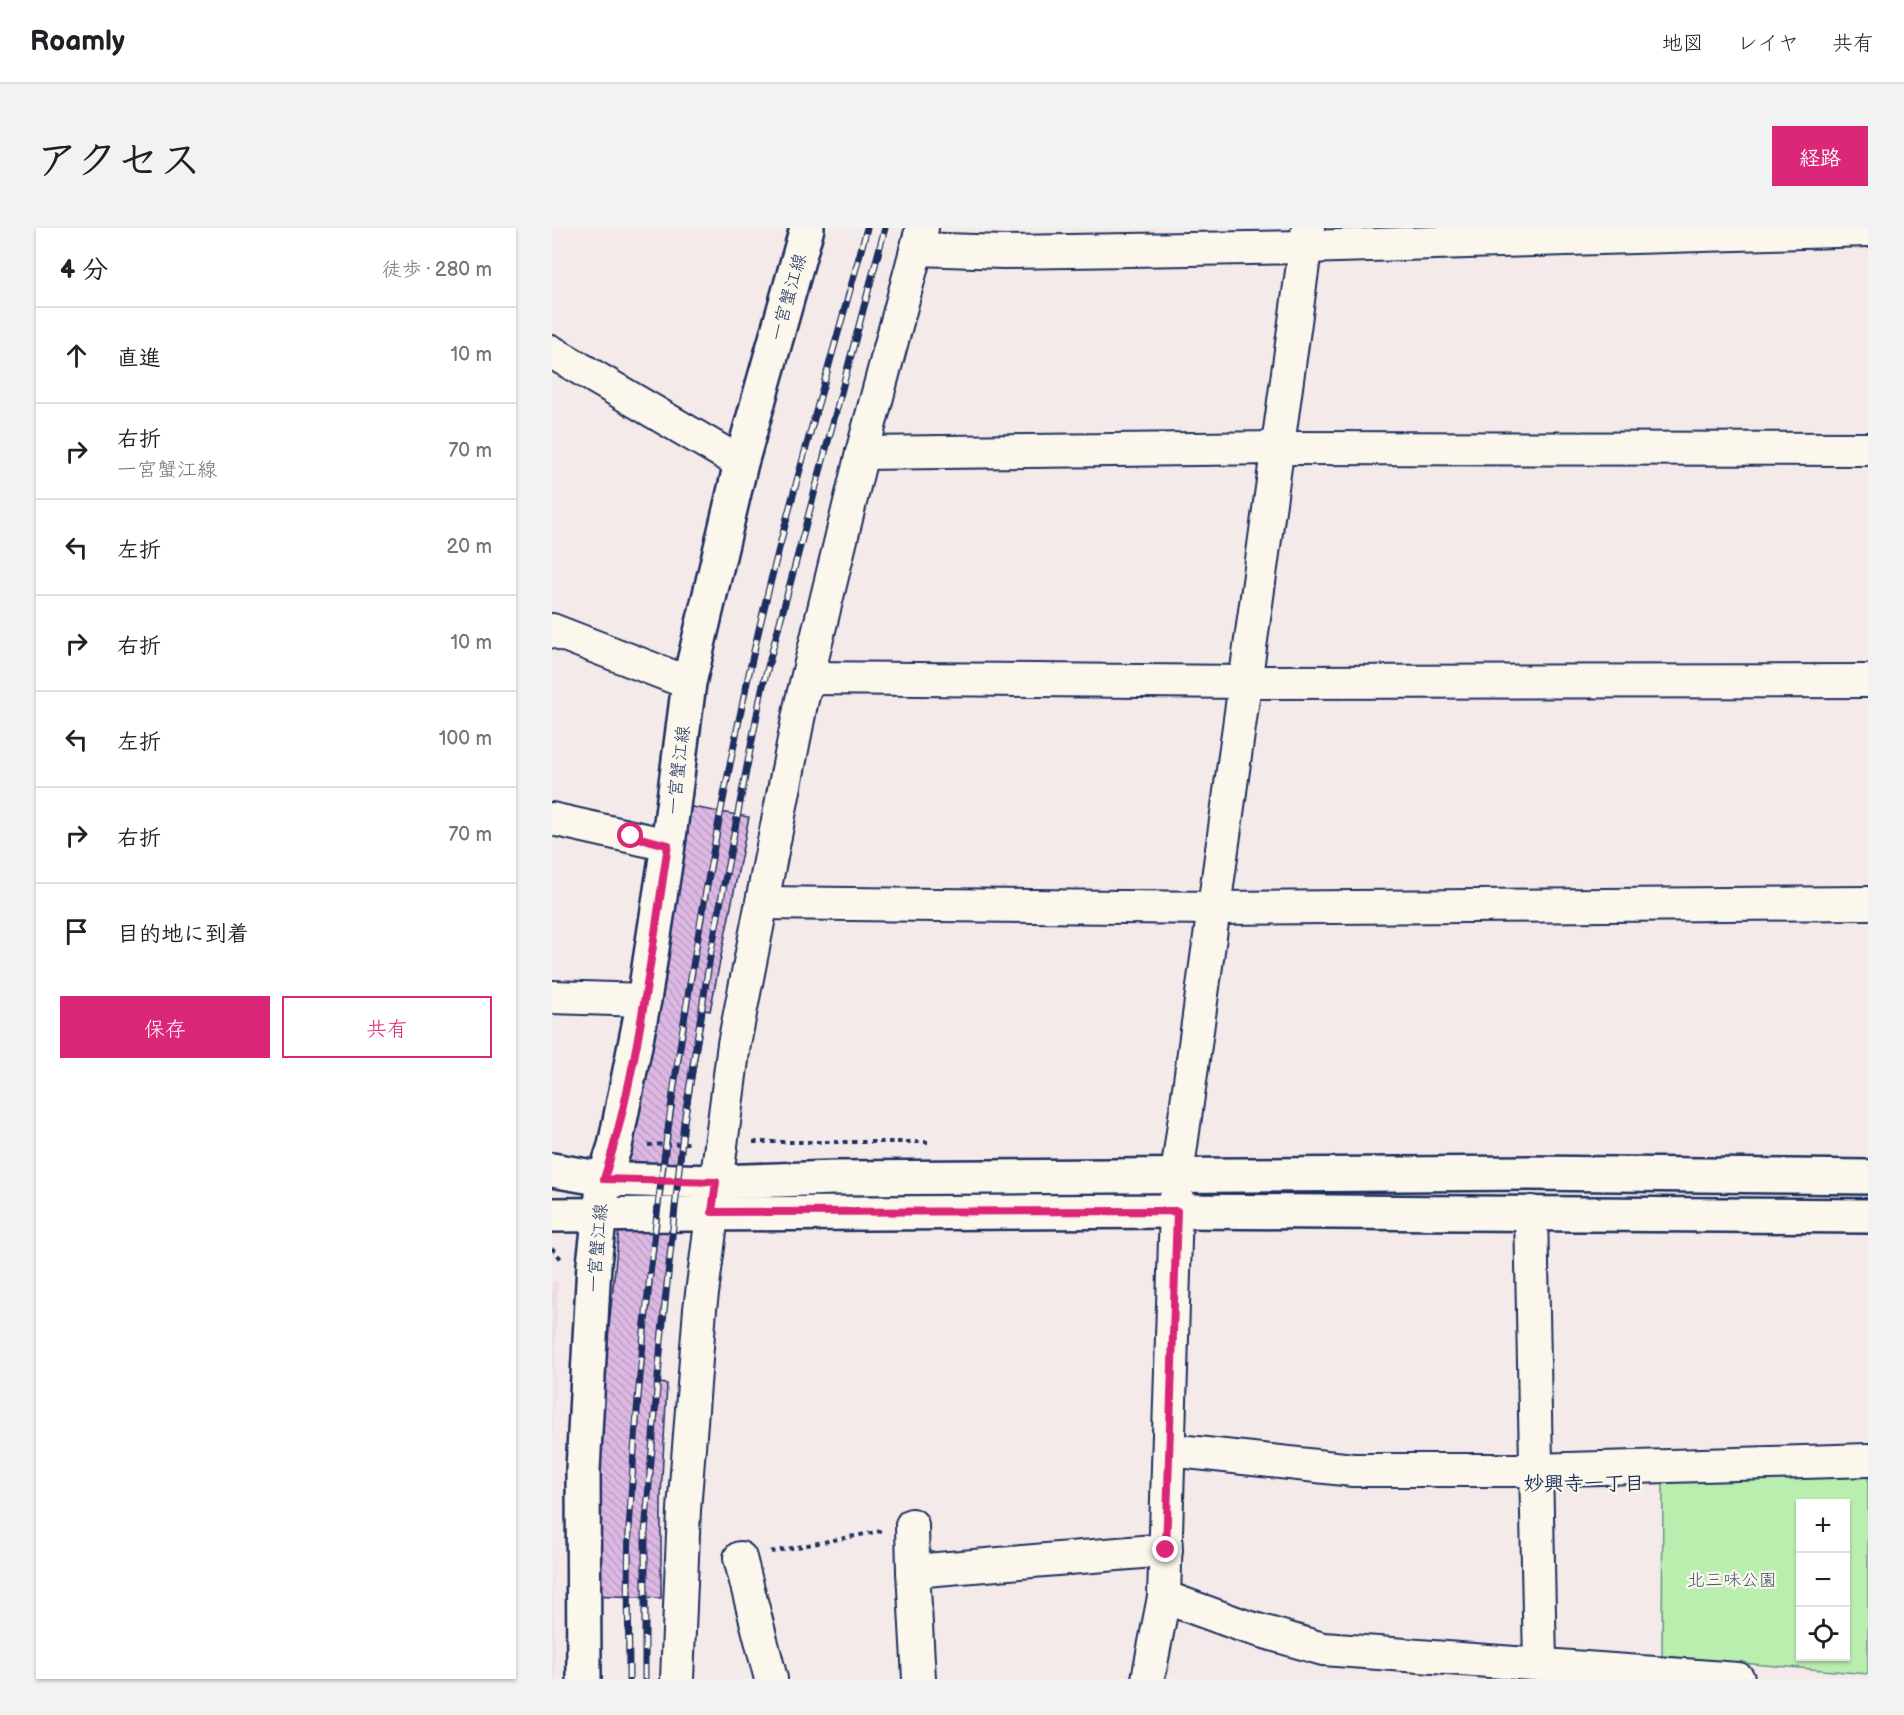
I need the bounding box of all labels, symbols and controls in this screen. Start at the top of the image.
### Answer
text: Roamly [30,25,125,58]
text: 地図 [1662,31,1704,56]
text: レイヤ [1737,31,1799,56]
text: 共有 [1832,31,1874,56]
button: 経路 [1772,126,1868,186]
text: アクセス [36,136,201,187]
street label: 一宮蟹江線 [766,251,811,343]
text: 4 分 [60,255,108,286]
text: 徒歩 · 280 m [382,258,492,282]
icon: ahead [60,339,93,372]
text: 10 m [451,343,492,367]
text: 直進 [117,345,161,372]
text: 右折 [117,426,161,453]
icon: right [60,435,93,468]
text: 70 m [448,439,492,463]
text: 一宮蟹江線 [117,458,217,482]
icon: left [60,531,93,564]
text: 20 m [447,535,492,559]
text: 左折 [117,537,161,564]
icon: right [60,627,93,660]
text: 10 m [451,631,492,655]
text: 右折 [117,633,161,660]
icon: left [60,723,93,756]
street label: 一宮蟹江線 [663,724,694,816]
text: 100 m [439,727,492,751]
text: 左折 [117,729,161,756]
icon: right [60,819,93,852]
route start [617,822,643,848]
text: 70 m [448,823,492,847]
text: 右折 [117,825,161,852]
icon: arrive [60,915,93,948]
text: 目的地に到着 [117,921,249,948]
button: 保存 [60,996,270,1058]
button: 共有 [282,996,492,1058]
street label: 一宮蟹江線 [583,1202,612,1294]
district label: 妙興寺一丁目 [1524,1472,1644,1496]
map controls [1796,1499,1850,1661]
button: + [1796,1499,1850,1553]
route end [1152,1536,1178,1562]
button: − [1796,1553,1850,1607]
park label: 北三味公園 [1687,1570,1777,1591]
button: locate [1796,1607,1850,1661]

